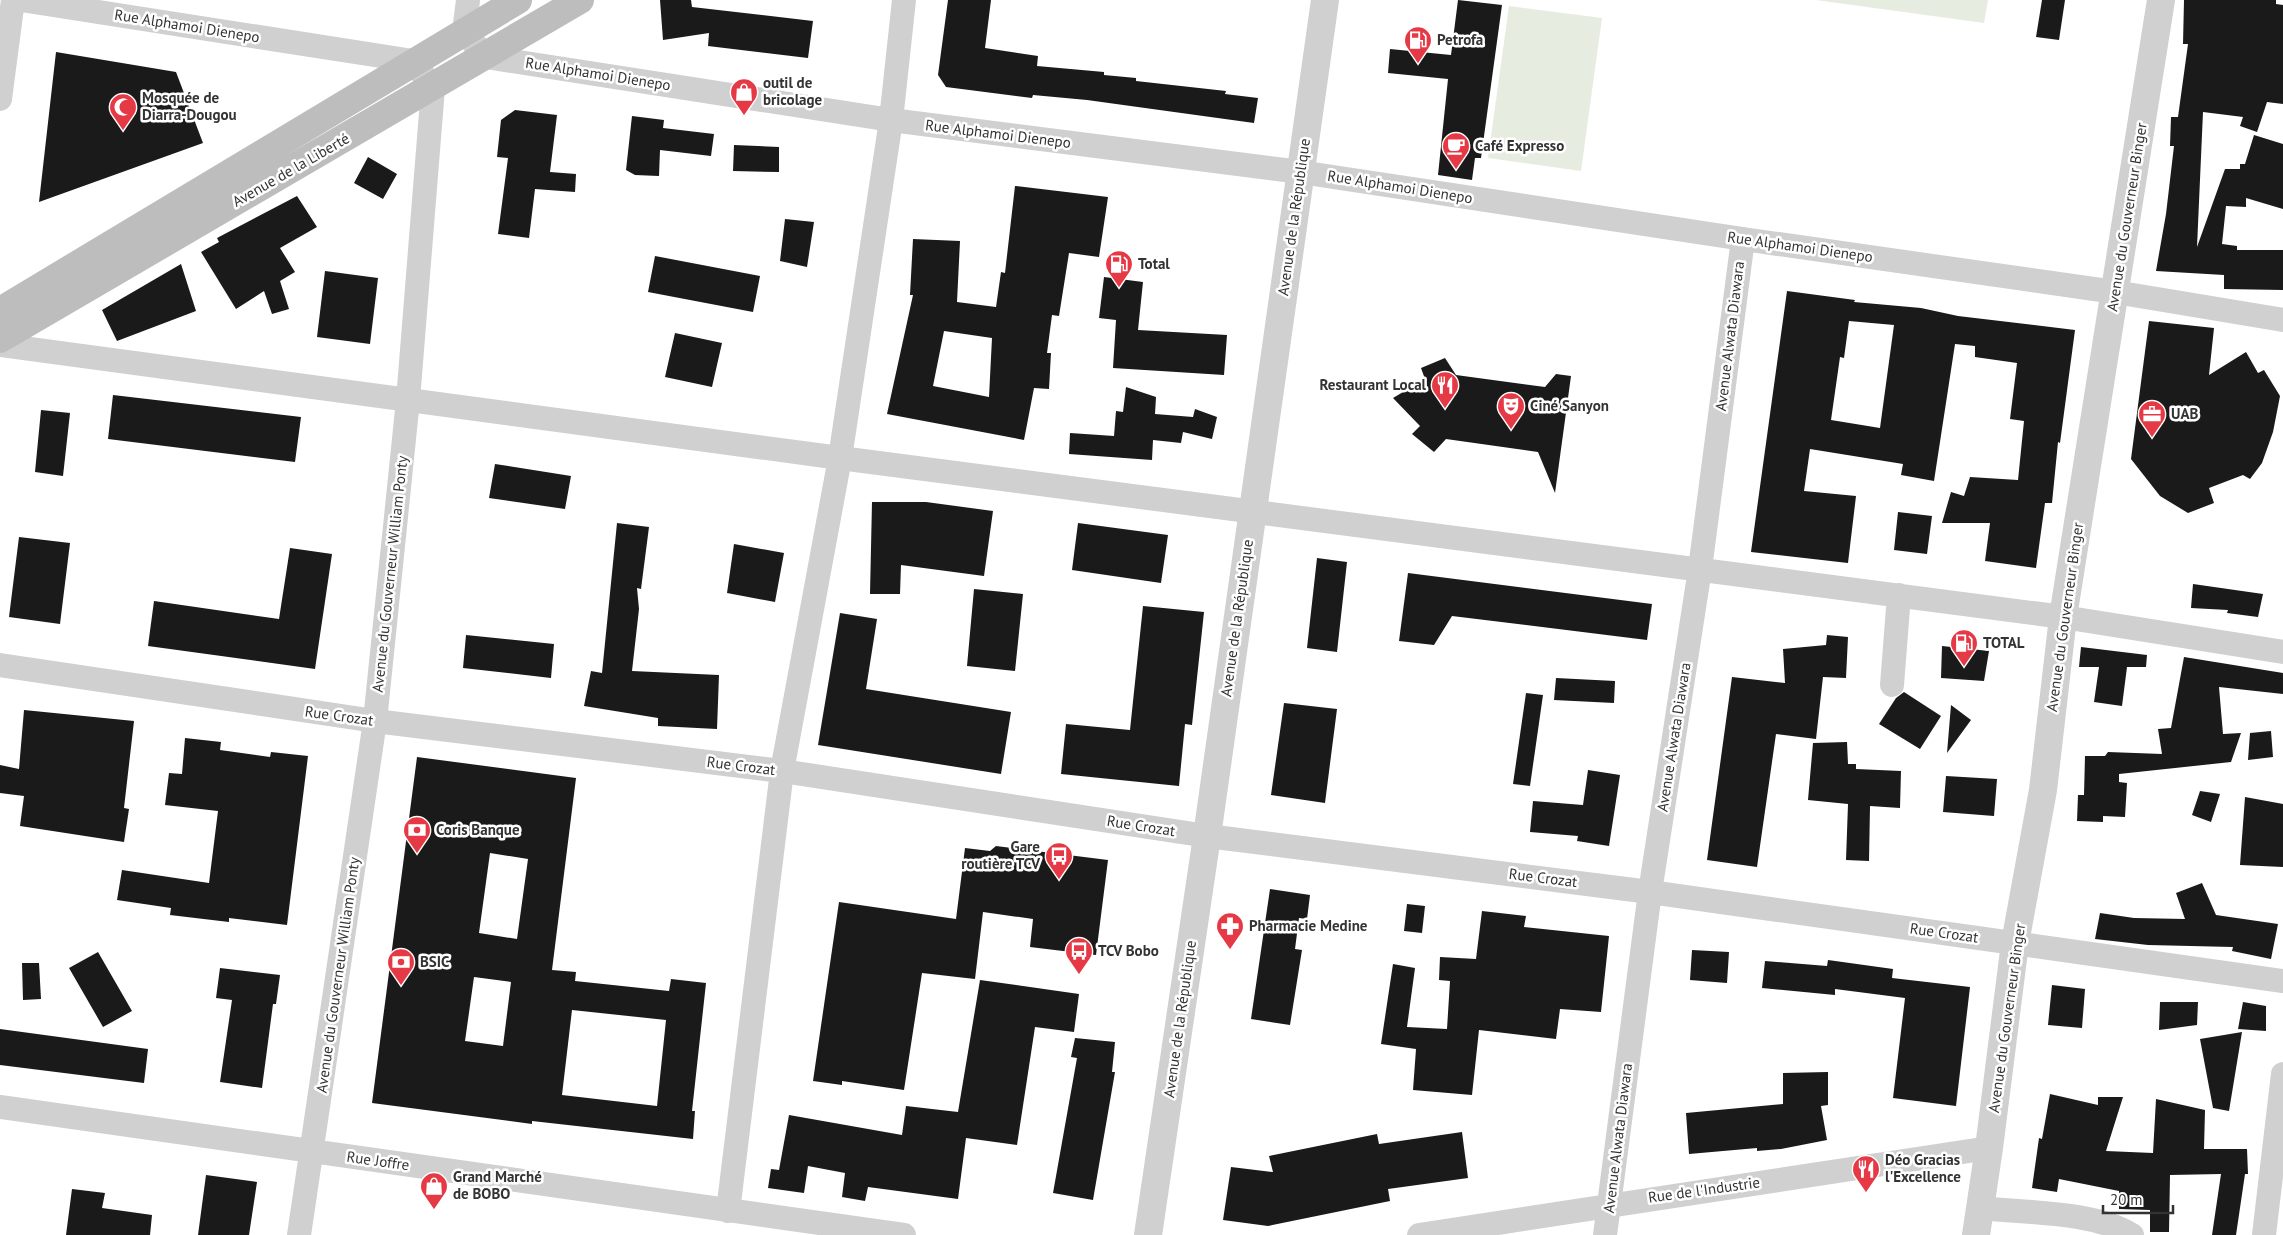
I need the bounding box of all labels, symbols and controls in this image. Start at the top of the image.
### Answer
street label: Rue Alphamoi Dienepo [113,5,261,46]
fuel station icon: Petrofa [1403,25,1433,64]
place label: Petrofa [1437,30,1483,49]
street label: Rue Alphamoi Dienepo [524,53,672,94]
place label: outil de bricolage [763,73,823,109]
shop icon: outil de bricolage [729,77,759,116]
place label: Mosquée de Diarra-Dougou [142,88,237,124]
mosque icon: Mosquée de Diarra-Dougou [108,92,138,131]
street label: Rue Alphamoi Dienepo [924,115,1072,152]
street label: Avenue du Gouverneur Binger [2102,121,2151,313]
street label: Avenue de la Liberté [229,128,353,211]
cafe icon: Café Expresso [1441,131,1471,170]
place label: Café Expresso [1475,136,1564,155]
street label: Avenue de la République [1273,137,1314,297]
street label: Rue Alphamoi Dienepo [1326,166,1474,207]
street label: Rue Alphamoi Dienepo [1726,227,1874,266]
fuel station icon: Total [1104,249,1134,288]
place label: Total [1138,254,1170,273]
street label: Avenue Alwata Diawara [1711,260,1748,412]
restaurant icon: Restaurant Local [1430,370,1460,409]
place label: Restaurant Local [1319,375,1427,394]
theatre icon: Ciné Sanyon [1496,391,1526,430]
place label: Ciné Sanyon [1530,396,1609,415]
office icon: UAB [2137,399,2167,438]
place label: UAB [2171,404,2198,423]
street label: Avenue du Gouverneur William Ponty [368,455,411,693]
street label: Avenue du Gouverneur Binger [2042,521,2087,713]
street label: Avenue de la République [1216,538,1257,698]
fuel station icon: TOTAL [1949,628,1979,667]
place label: TOTAL [1983,633,2025,652]
street label: Avenue Alwata Diawara [1652,661,1695,813]
street label: Rue Crozat [304,701,375,730]
street label: Rue Crozat [706,752,776,779]
street label: Rue Crozat [1106,811,1177,840]
bank icon: Coris Banque [402,815,432,854]
place label: Coris Banque [436,820,520,839]
place label: Gare routière TCV [961,837,1041,873]
bus stop icon: Gare routière TCV [1044,841,1074,880]
street label: Avenue du Gouverneur William Ponty [312,856,363,1094]
street label: Rue Crozat [1508,864,1578,891]
pharmacy icon: Pharmacie Medine [1215,911,1245,950]
place label: Pharmacie Medine [1249,916,1368,935]
street label: Rue Crozat [1909,918,1980,947]
street label: Avenue du Gouverneur Binger [1984,922,2029,1114]
bus stop icon: TCV Bobo [1064,936,1094,975]
street label: Avenue de la République [1159,939,1200,1099]
place label: TCV Bobo [1098,941,1159,960]
bank icon: BSIC [386,947,416,986]
place label: BSIC [420,952,450,971]
street label: Avenue Alwata Diawara [1599,1062,1636,1214]
street label: Rue Joffre [346,1147,411,1174]
place label: Déo Gracias l'Excellence [1885,1150,1961,1186]
restaurant icon: Déo Gracias l'Excellence [1851,1154,1881,1193]
place label: Grand Marché de BOBO [453,1167,542,1203]
shop icon: Grand Marché de BOBO [419,1171,449,1210]
street label: Rue de l'Industrie [1647,1172,1761,1207]
scale bar [2103,1182,2173,1214]
text: 20 m [2110,1190,2143,1209]

